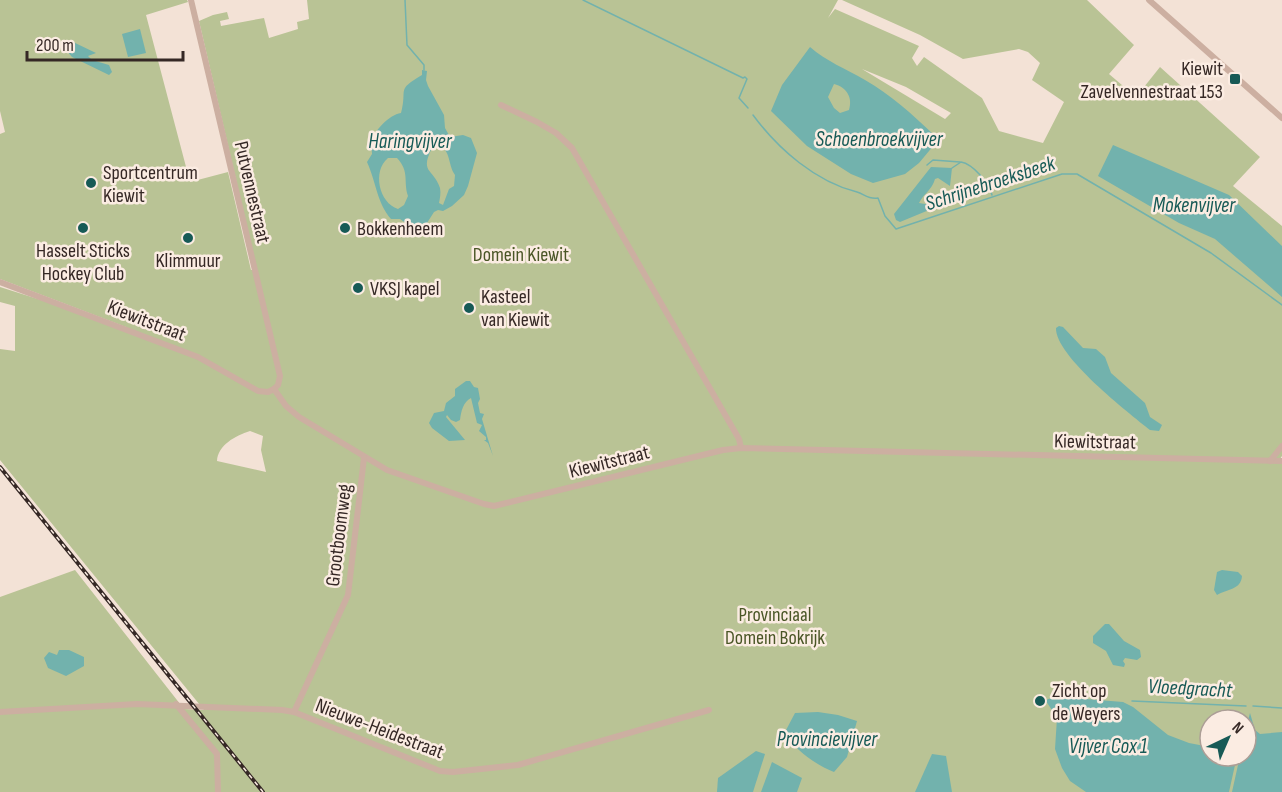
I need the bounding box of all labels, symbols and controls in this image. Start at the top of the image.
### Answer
scale bar [27,24,183,62]
text: 200 m [36,35,74,56]
place label: Kiewit Zavelvennestraat 153 [1080,57,1223,104]
marker: Kiewit Zavelvennestraat 153 [1228,72,1242,86]
water label: Schoenbroekvijver [815,127,944,152]
water label: Haringvijver [368,129,453,154]
street label: Putvennestraat [229,139,275,246]
water label: Schrijnebroeksbeek [922,150,1059,216]
place label: Sportcentrum Kiewit [103,161,198,208]
marker: Sportcentrum Kiewit [84,176,98,190]
water label: Mokenvijver [1153,193,1236,218]
place label: Bokkenheem [357,217,443,241]
marker: Hasselt Sticks Hockey Club [76,221,90,235]
marker: Bokkenheem [338,221,352,235]
marker: Klimmuur [181,231,195,245]
place label: Hasselt Sticks Hockey Club [36,239,130,286]
park label: Domein Kiewit [473,243,569,267]
place label: Klimmuur [155,249,221,273]
place label: VKSJ kapel [370,277,439,301]
marker: VKSJ kapel [351,281,365,295]
place label: Kasteel van Kiewit [481,285,550,332]
street label: Kiewitstraat [104,295,189,347]
marker: Kasteel van Kiewit [462,301,476,315]
street label: Kiewitstraat [1054,429,1136,455]
street label: Kiewitstraat [567,440,652,484]
street label: Grootboomweg [321,483,357,588]
park label: Provinciaal Domein Bokrijk [725,603,825,650]
water label: Vloedgracht [1147,674,1233,703]
place label: Zicht op de Weyers [1052,679,1120,726]
street label: Nieuwe-Heidestraat [312,693,447,764]
marker: Zicht op de Weyers [1033,694,1047,708]
north arrow [1198,708,1258,768]
text: N [1228,718,1247,738]
water label: Provincievijver [777,727,878,752]
water label: Vijver Cox 1 [1069,734,1147,759]

